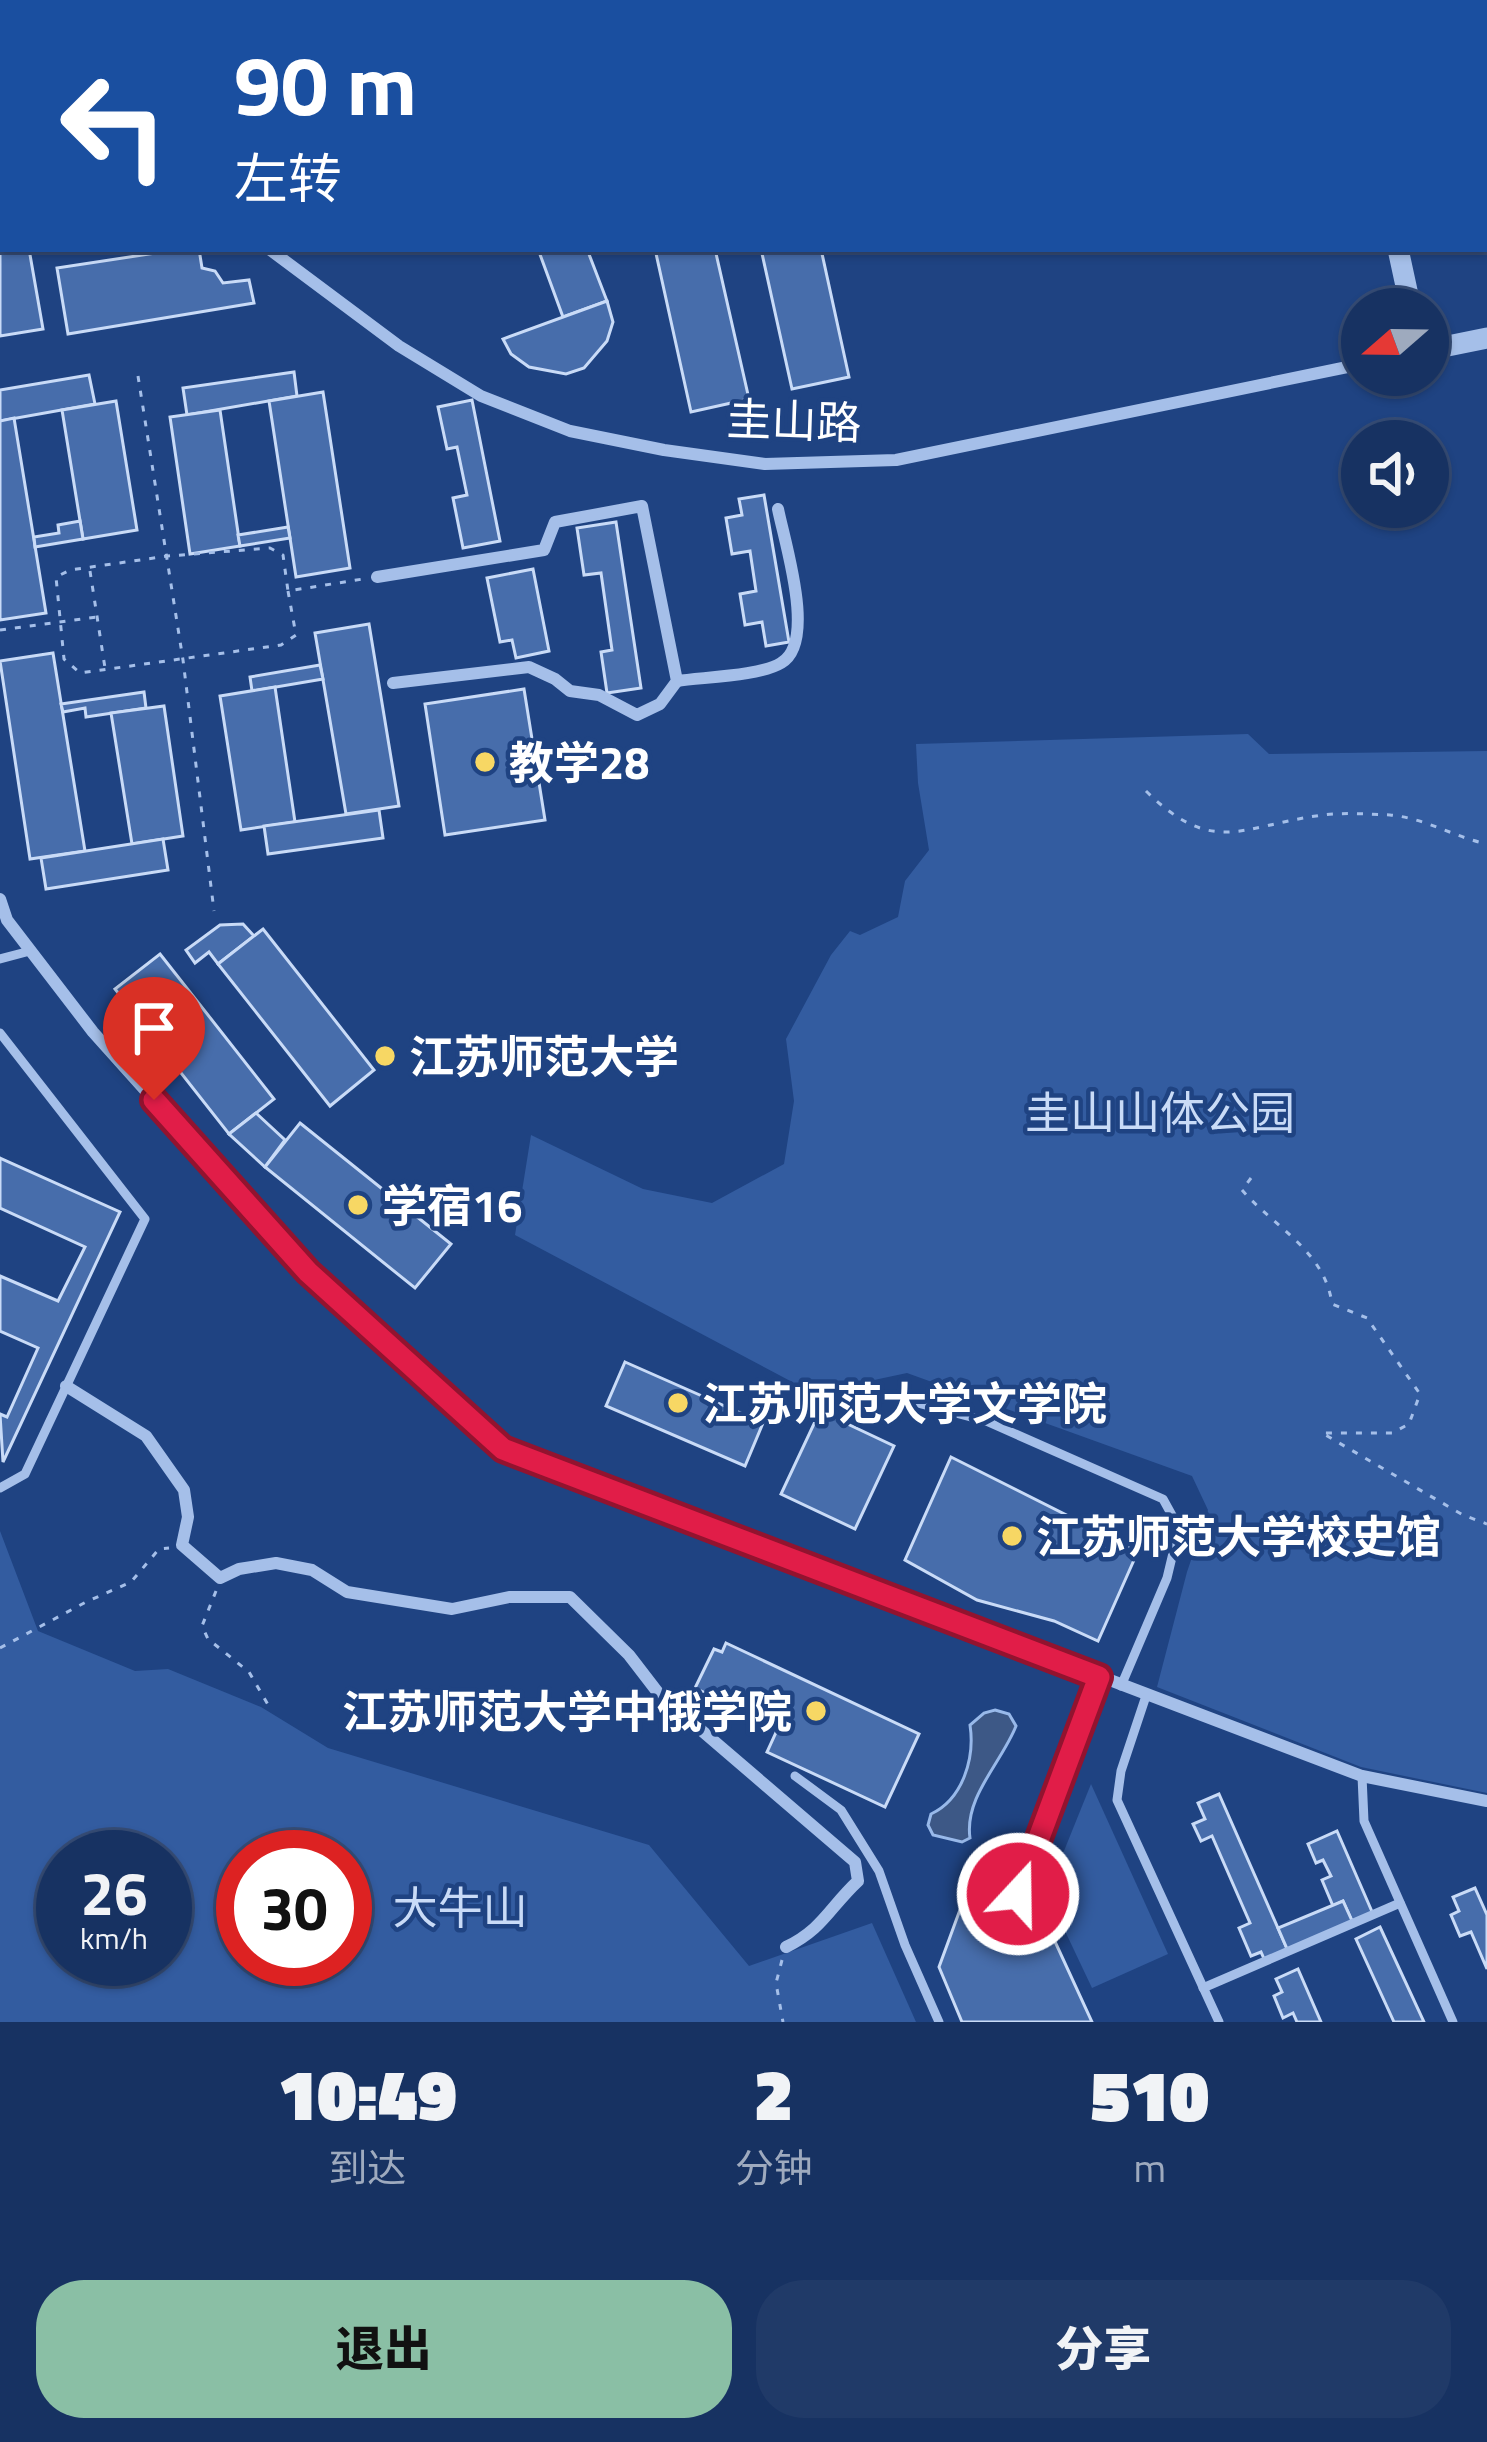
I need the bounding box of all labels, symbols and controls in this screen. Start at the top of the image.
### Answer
text: 90 m [234,20,417,148]
icon: left [36,48,192,204]
text: 左转 [234,137,342,219]
north arrow [1341,288,1449,396]
map controls [1341,288,1449,528]
street label: 圭山路 [725,384,863,456]
button: sound [1341,420,1449,528]
place label: 教学28 [509,728,649,796]
marker: 教学28 [472,749,498,775]
pin [103,977,205,1100]
icon: arrive [121,995,187,1061]
place label: 江苏师范大学 [409,1022,679,1090]
marker: 江苏师范大学 [372,1043,398,1069]
park label: 圭山山体公园 [1025,1078,1295,1146]
place label: 学宿16 [382,1171,522,1239]
marker: 学宿16 [345,1192,371,1218]
place label: 江苏师范大学文学院 [702,1369,1107,1437]
marker: 江苏师范大学文学院 [665,1390,691,1416]
place label: 江苏师范大学校史馆 [1036,1502,1441,1570]
marker: 江苏师范大学校史馆 [999,1523,1025,1549]
place label: 江苏师范大学中俄学院 [342,1677,792,1745]
marker: 江苏师范大学中俄学院 [803,1698,829,1724]
speed limit sign: 30 [216,1830,372,1986]
position arrow [955,1831,1081,1957]
text: 26 [80,1847,148,1938]
park label: 大牛山 [392,1873,528,1941]
text: km/h [80,1915,148,1961]
text: 10:49 [278,2038,457,2148]
text: 2 [754,2038,793,2148]
text: 510 [1090,2039,1209,2149]
text: 到达 [328,2138,406,2197]
text: 分钟 [735,2138,813,2197]
text: m [1134,2138,1166,2197]
button: 退出 [36,2280,732,2418]
button: 分享 [756,2280,1451,2418]

